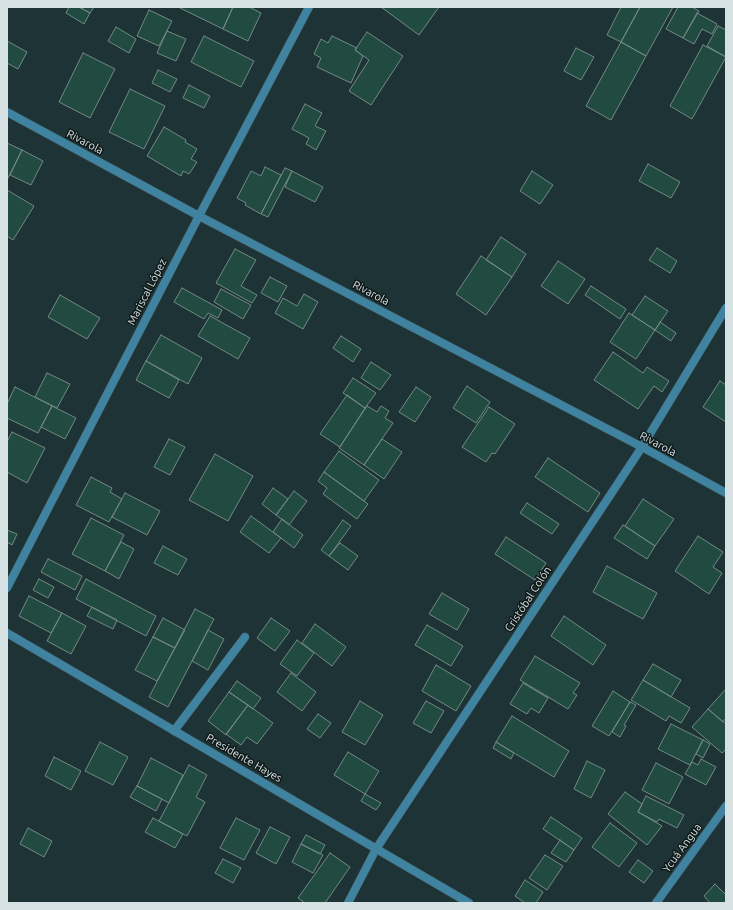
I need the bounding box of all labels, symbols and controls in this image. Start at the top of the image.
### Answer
street label: Rivarola [64,127,106,157]
street label: Mariscal López [125,257,169,327]
street label: Rivarola [350,278,392,308]
street label: Rivarola [637,429,679,459]
street label: Cristóbal Colón [502,564,554,634]
street label: Presidente Hayes [204,731,284,785]
street label: Ycuá Angua [660,821,704,875]

